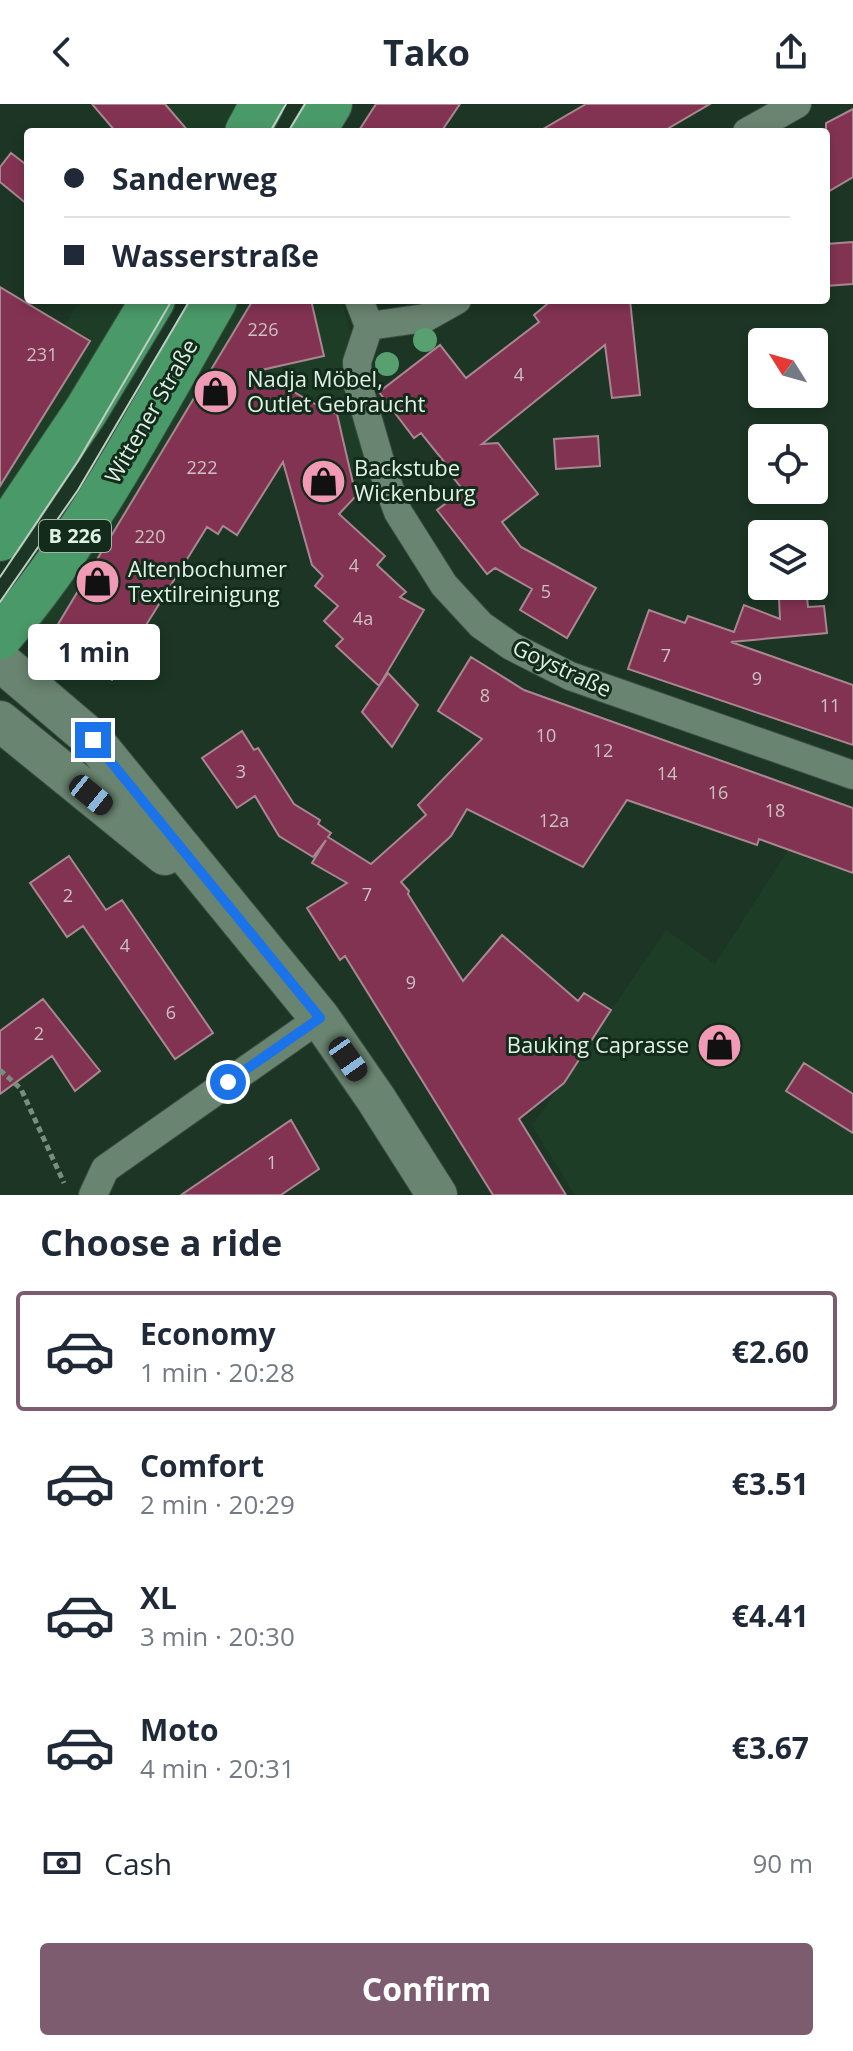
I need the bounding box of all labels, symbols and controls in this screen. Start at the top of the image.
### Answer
text: Tako [383,28,470,77]
icon: back [40,30,84,74]
icon: share [769,30,813,74]
text: Sanderweg [112,158,277,199]
text: Wasserstraße [112,235,319,276]
house number: 226 [248,317,278,341]
north arrow [748,328,828,408]
map controls [748,328,828,600]
street label: Wittener Straße [97,333,204,488]
house number: 231 [27,342,57,366]
house number: 4 [514,362,524,386]
place label: Nadja Möbel, Outlet Gebraucht [247,363,425,418]
shop icon: Nadja Möbel, Outlet Gebraucht [192,368,240,416]
button: locate [748,424,828,504]
place label: Backstube Wickenburg [354,452,476,507]
house number: 222 [187,455,217,479]
shop icon: Backstube Wickenburg [299,457,347,505]
road number: B 226 [39,520,111,552]
button: layers [748,520,828,600]
house number: 220 [135,524,165,548]
place label: Altenbochumer Textilreinigung [128,553,287,608]
house number: 4 [349,553,359,577]
shop icon: Altenbochumer Textilreinigung [73,558,121,606]
house number: 5 [541,579,551,603]
house number: 4a [353,606,373,630]
callout: 1 min [27,624,159,680]
street label: Goystraße [508,631,617,703]
text: 1 min [58,634,130,670]
house number: 7 [661,643,671,667]
house number: 9 [752,666,762,690]
house number: 8 [480,683,490,707]
house number: 11 [820,693,840,717]
route end [75,722,111,758]
house number: 10 [536,723,556,747]
house number: 12 [593,738,613,762]
house number: 3 [236,759,246,783]
house number: 14 [657,761,677,785]
car [65,771,117,819]
house number: 16 [708,780,728,804]
house number: 18 [765,798,785,822]
house number: 12a [539,808,569,832]
house number: 7 [362,882,372,906]
house number: 2 [63,883,73,907]
house number: 4 [120,933,130,957]
house number: 9 [406,970,416,994]
house number: 6 [166,1000,176,1024]
house number: 2 [34,1021,44,1045]
shop icon: Bauking Caprasse [696,1021,744,1069]
place label: Bauking Caprasse [507,1029,689,1059]
car [324,1032,372,1086]
route start [210,1064,246,1100]
house number: 1 [267,1150,277,1174]
text: Choose a ride [40,1218,282,1267]
text: Economy [140,1313,276,1354]
icon: car [44,1315,116,1387]
text: €2.60 [732,1331,809,1372]
text: 1 min · 20:28 [140,1354,295,1390]
text: Comfort [140,1445,264,1486]
icon: car [44,1447,116,1519]
text: €3.51 [732,1463,809,1504]
text: 2 min · 20:29 [140,1486,295,1522]
text: XL [140,1577,177,1618]
icon: car [44,1579,116,1651]
text: €4.41 [732,1595,809,1636]
text: 3 min · 20:30 [140,1618,295,1654]
text: Moto [140,1709,218,1750]
icon: car [44,1711,116,1783]
text: €3.67 [732,1727,809,1768]
text: 4 min · 20:31 [140,1750,295,1786]
icon: cash [40,1841,84,1885]
text: Cash [104,1843,172,1884]
text: 90 m [752,1845,813,1881]
button: Confirm [40,1943,813,2035]

